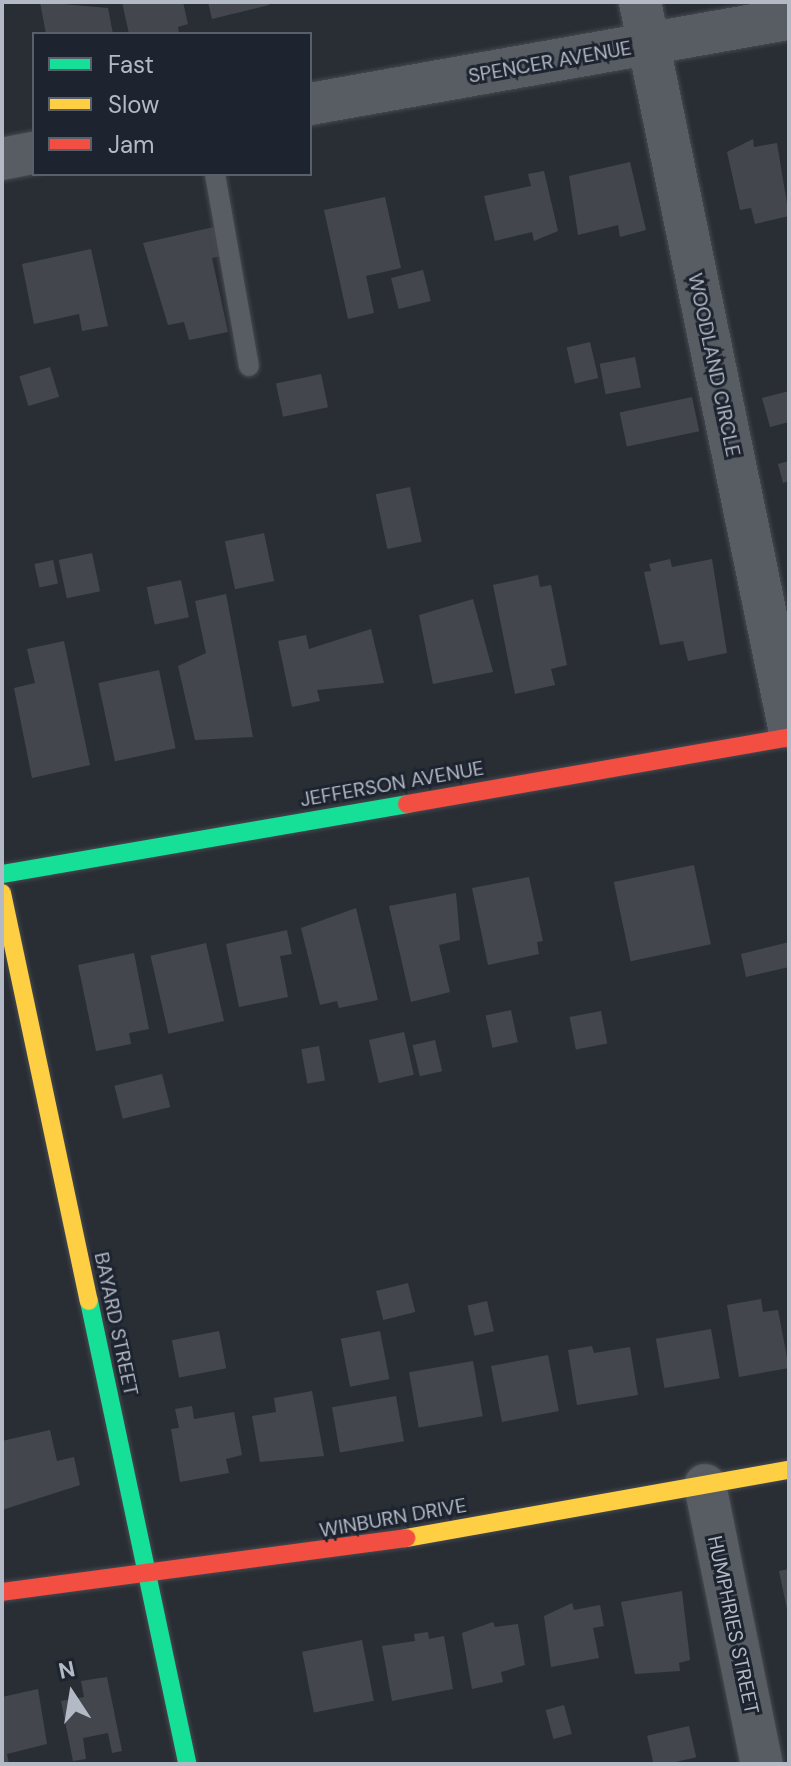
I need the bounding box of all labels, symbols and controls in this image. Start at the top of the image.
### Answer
legend [32,32,312,176]
street label: SPENCER AVENUE [466,36,634,88]
text: Fast [108,49,154,80]
text: Slow [108,89,159,120]
text: Jam [108,129,154,160]
street label: WOODLAND CIRCLE [683,271,745,459]
street label: JEFFERSON AVENUE [298,756,486,812]
street label: BAYARD STREET [89,1250,143,1398]
street label: WINBURN DRIVE [318,1493,468,1543]
street label: HUMPHRIES STREET [702,1534,764,1716]
north arrow [32,1654,112,1734]
text: N [56,1654,78,1686]

